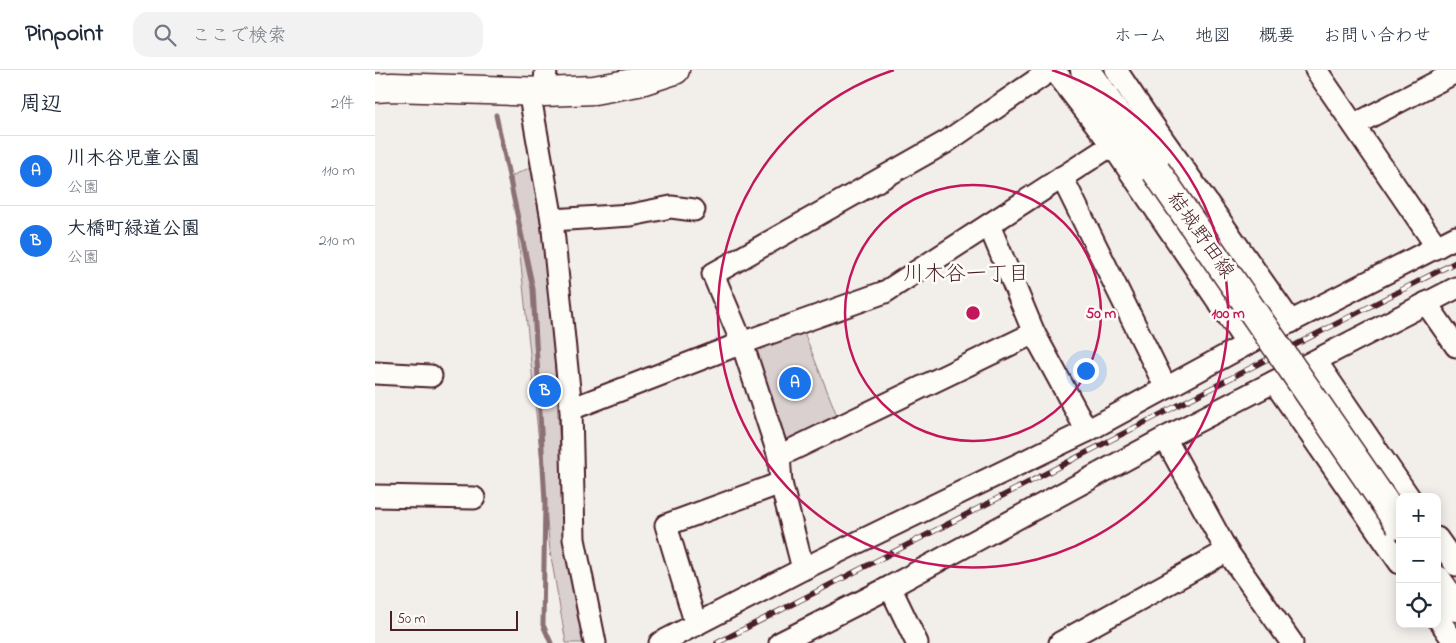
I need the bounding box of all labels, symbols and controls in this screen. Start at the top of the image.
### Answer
search box [133,12,483,57]
text: Pinpoint [25,17,103,52]
icon: search [151,21,179,49]
text: ここで検索 [191,23,286,50]
text: ホーム [1114,24,1167,50]
text: 地図 [1195,24,1231,50]
text: 概要 [1259,24,1295,50]
text: お問い合わせ [1323,24,1431,50]
text: 周辺 [20,90,62,120]
text: 2件 [331,92,355,116]
text: 川木谷児童公園 [67,146,200,173]
text: A [31,159,41,183]
text: 110 m [321,159,355,183]
text: 公園 [67,176,99,200]
street label: 結城野田線 [1159,187,1241,285]
text: 大橋町緑道公園 [67,216,200,243]
text: B [31,229,41,253]
text: 210 m [319,229,355,253]
text: 公園 [67,246,99,270]
district label: 川木谷一丁目 [903,260,1029,290]
text: 50 m [1086,303,1117,325]
text: 100 m [1211,303,1245,325]
centre of rings [964,304,982,322]
your location [1073,358,1099,384]
pin: A [779,364,811,402]
pin: B [529,372,561,410]
map controls [1396,493,1441,628]
button: + [1396,493,1441,538]
button: − [1396,538,1441,583]
button: locate [1396,583,1441,628]
scale bar [390,608,517,631]
text: 50 m [397,609,425,630]

